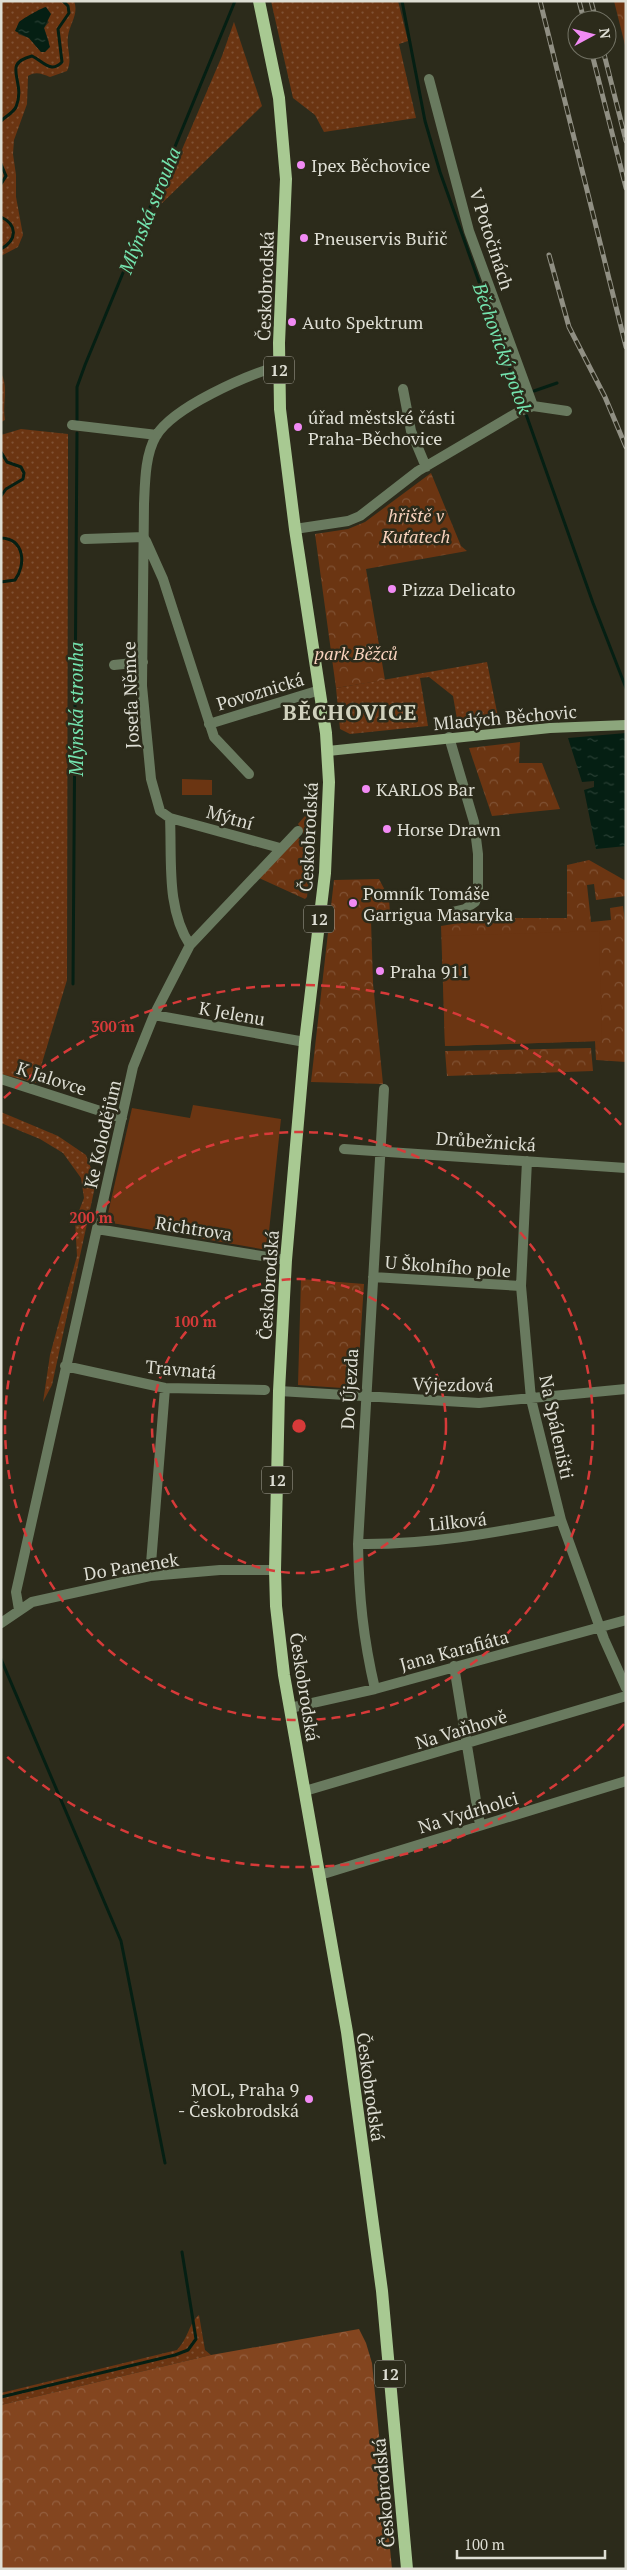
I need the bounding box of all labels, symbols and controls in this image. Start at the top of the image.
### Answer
north arrow [567,10,617,60]
text: N [595,27,616,40]
water label: Mlýnská strouha [112,143,186,278]
place label: Ipex Běchovice [311,153,430,177]
marker: Ipex Běchovice [295,159,307,171]
street label: V Potočinách [464,185,520,293]
place label: Pneuservis Buřič [314,226,448,250]
street label: Českobrodská [251,231,279,341]
marker: Pneuservis Buřič [298,232,310,244]
water label: Běchovický potok [467,278,539,418]
place label: Auto Spektrum [302,310,424,334]
marker: Auto Spektrum [286,316,298,328]
road number: 12 [264,356,294,384]
place label: úřad městské části Praha-Běchovice [308,405,455,450]
marker: úřad městské části Praha-Běchovice [292,421,304,433]
park label: hřiště v Kuťatech [381,503,450,548]
place label: Pizza Delicato [402,577,516,601]
marker: Pizza Delicato [386,583,398,595]
street label: Josefa Němce [116,641,144,749]
park label: park Běžců [314,641,398,665]
water label: Mlýnská strouha [63,642,88,777]
street label: Povoznická [213,666,307,716]
district label: BĚCHOVICE [282,697,418,726]
street label: Mladých Běchovic [432,699,578,735]
place label: KARLOS Bar [376,777,475,801]
street label: Českobrodská [293,782,323,892]
marker: KARLOS Bar [360,783,372,795]
street label: Mýtní [204,799,257,835]
place label: Horse Drawn [397,817,501,841]
marker: Horse Drawn [381,823,393,835]
place label: Pomník Tomáše Garrigua Masaryka [363,881,513,926]
marker: Pomník Tomáše Garrigua Masaryka [347,897,359,909]
road number: 12 [304,906,334,932]
place label: Praha 911 [390,959,470,983]
marker: Praha 911 [374,965,386,977]
street label: K Jelenu [197,995,267,1031]
text: 300 m [91,1016,135,1036]
street label: K Jalovce [14,1055,90,1101]
street label: Ke Kolodějům [78,1077,126,1190]
street label: Drůbežnická [435,1126,537,1156]
text: 200 m [69,1207,113,1227]
street label: Richtrova [154,1210,234,1246]
street label: Českobrodská [252,1229,284,1341]
street label: U Školního pole [384,1250,512,1282]
text: 100 m [173,1311,217,1331]
street label: Do Újezda [335,1348,363,1430]
street label: Travnatá [144,1354,218,1384]
street label: Výjezdová [412,1371,494,1397]
street label: Na Spáleništi [534,1373,580,1481]
centre of rings [290,1417,308,1435]
road number: 12 [262,1466,292,1494]
street label: Lilková [428,1506,488,1536]
street label: Do Panenek [82,1547,181,1585]
street label: Jana Karafiáta [397,1624,511,1676]
street label: Českobrodská [285,1631,325,1743]
street label: Na Vaňhově [412,1704,510,1754]
street label: Na Vydrholci [415,1785,521,1839]
street label: Českobrodská [351,2031,391,2143]
place label: MOL, Praha 9 - Českobrodská [178,2077,299,2122]
marker: MOL, Praha 9 - Českobrodská [303,2093,315,2105]
road number: 12 [375,2360,405,2388]
street label: Českobrodská [366,2437,400,2549]
scale bar [457,2528,604,2560]
text: 100 m [464,2534,505,2554]

